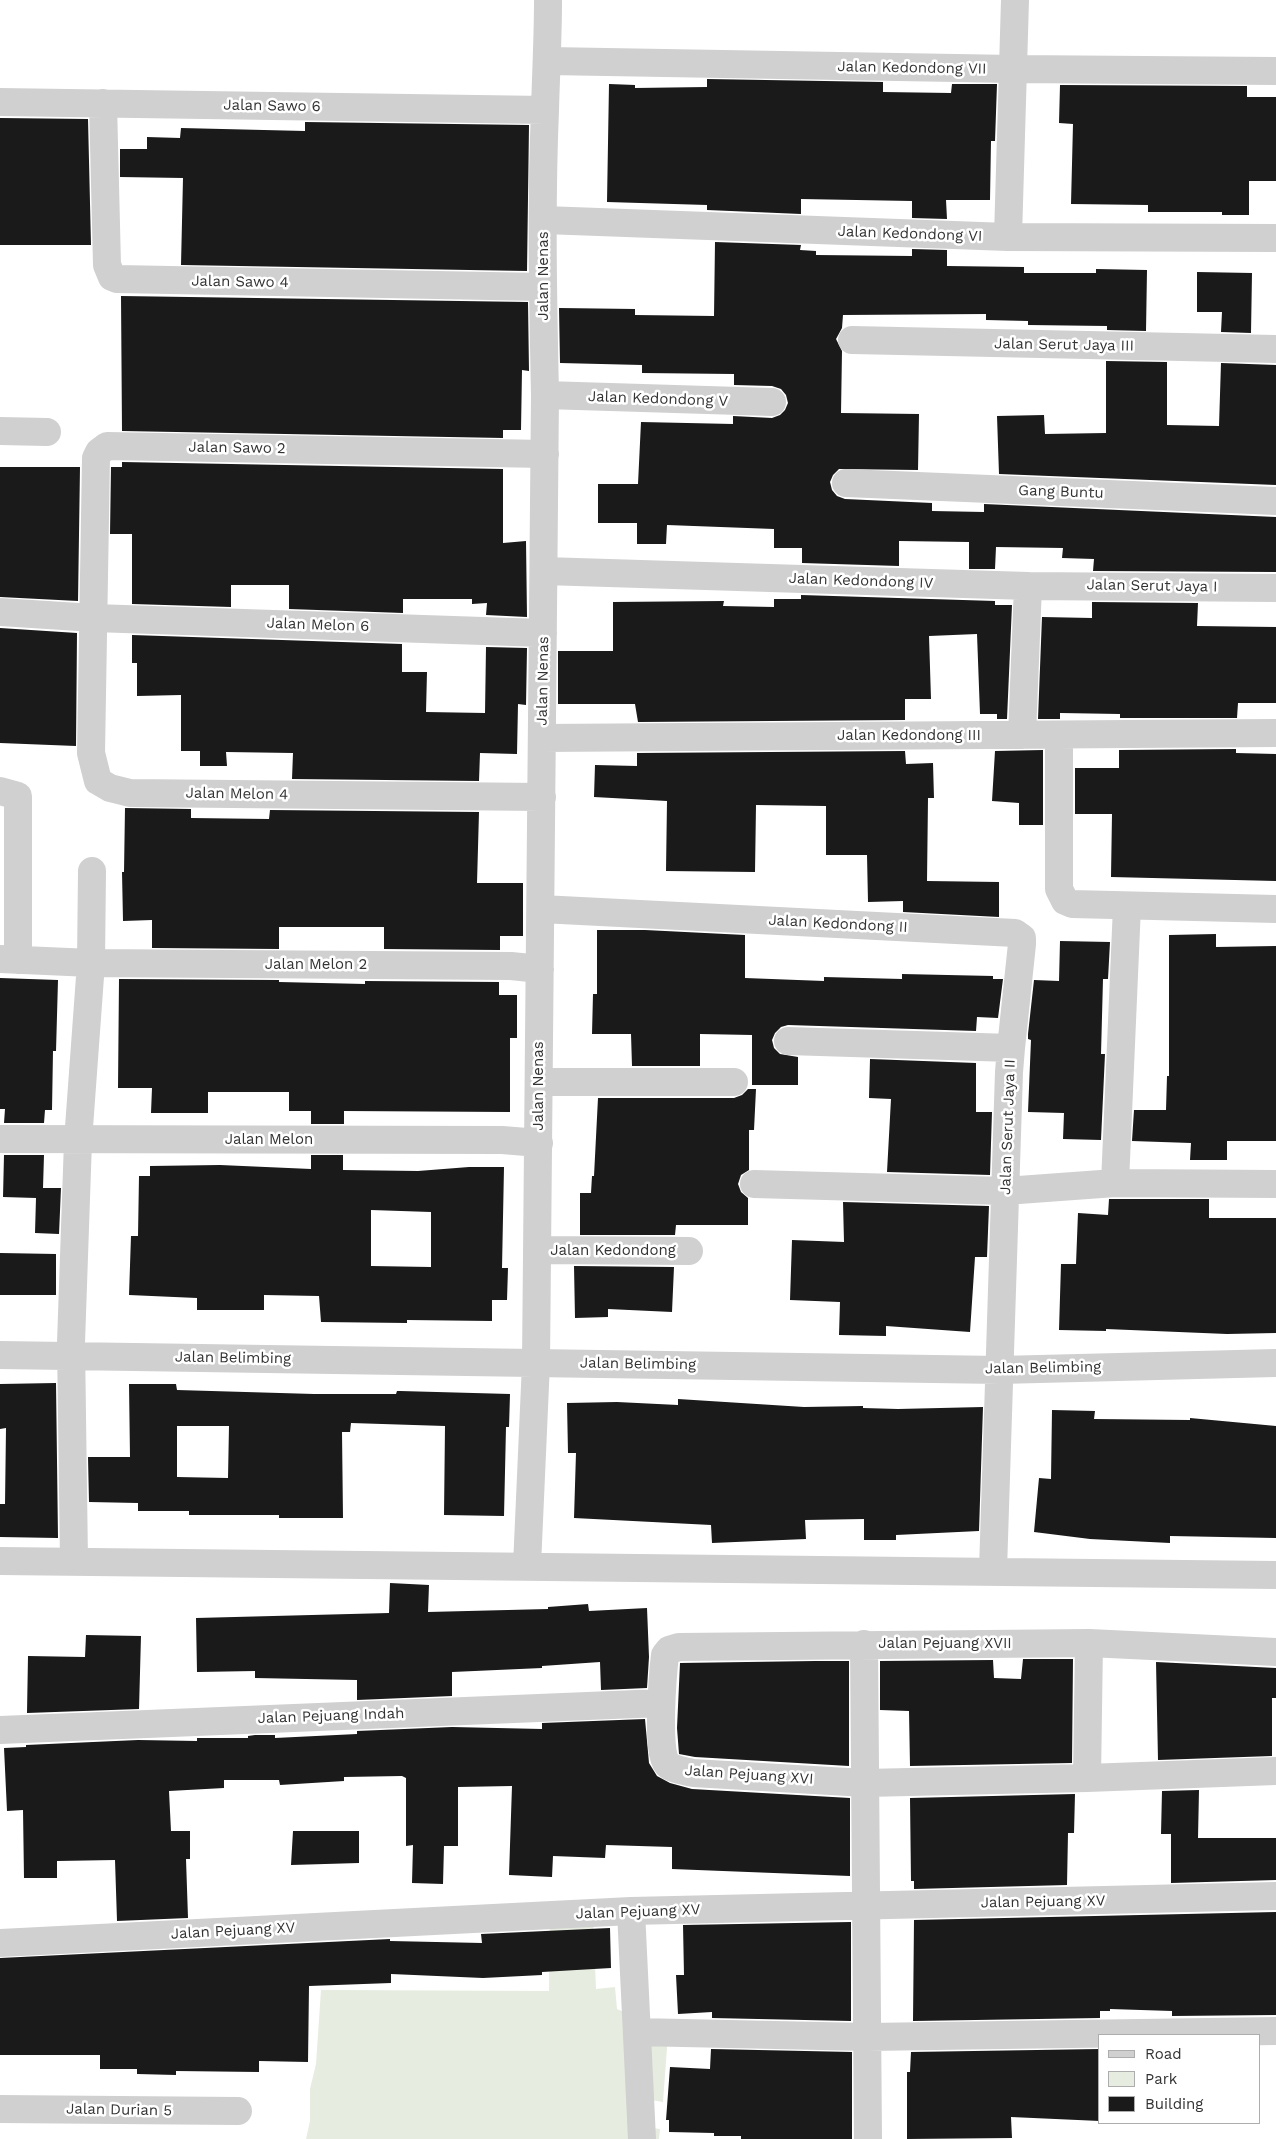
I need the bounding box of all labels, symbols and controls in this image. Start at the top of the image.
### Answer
street label: Jalan Kedondong VII [837,58,987,78]
street label: Jalan Sawo 6 [223,96,321,116]
street label: Jalan Kedondong VI [837,222,983,246]
street label: Jalan Nenas [535,231,553,321]
street label: Jalan Sawo 4 [191,272,289,292]
street label: Jalan Serut Jaya III [994,335,1134,355]
street label: Jalan Kedondong V [588,388,728,410]
street label: Jalan Sawo 2 [188,438,286,458]
street label: Gang Buntu [1018,482,1104,502]
street label: Jalan Kedondong IV [788,569,934,593]
street label: Jalan Serut Jaya I [1086,576,1218,596]
street label: Jalan Melon 6 [266,614,370,636]
street label: Jalan Nenas [533,636,553,726]
street label: Jalan Kedondong III [837,727,981,745]
street label: Jalan Melon 4 [186,784,288,804]
street label: Jalan Kedondong II [768,911,908,937]
street label: Jalan Melon 2 [265,956,367,974]
street label: Jalan Nenas [530,1041,548,1131]
street label: Jalan Serut Jaya II [997,1059,1019,1195]
street label: Jalan Melon [225,1131,313,1149]
street label: Jalan Kedondong [550,1242,676,1260]
street label: Jalan Belimbing [175,1348,291,1368]
street label: Jalan Belimbing [580,1354,696,1374]
street label: Jalan Belimbing [985,1358,1101,1378]
street label: Jalan Pejuang XVII [878,1635,1012,1653]
street label: Jalan Pejuang Indah [257,1704,405,1728]
street label: Jalan Pejuang XVI [684,1762,814,1788]
street label: Jalan Pejuang XV [980,1892,1106,1912]
street label: Jalan Pejuang XV [575,1901,701,1923]
street label: Jalan Pejuang XV [170,1919,296,1943]
legend [1098,2034,1261,2124]
text: Road [1145,2045,1182,2063]
text: Park [1145,2070,1177,2088]
text: Building [1145,2095,1203,2113]
street label: Jalan Durian 5 [66,2100,172,2120]

